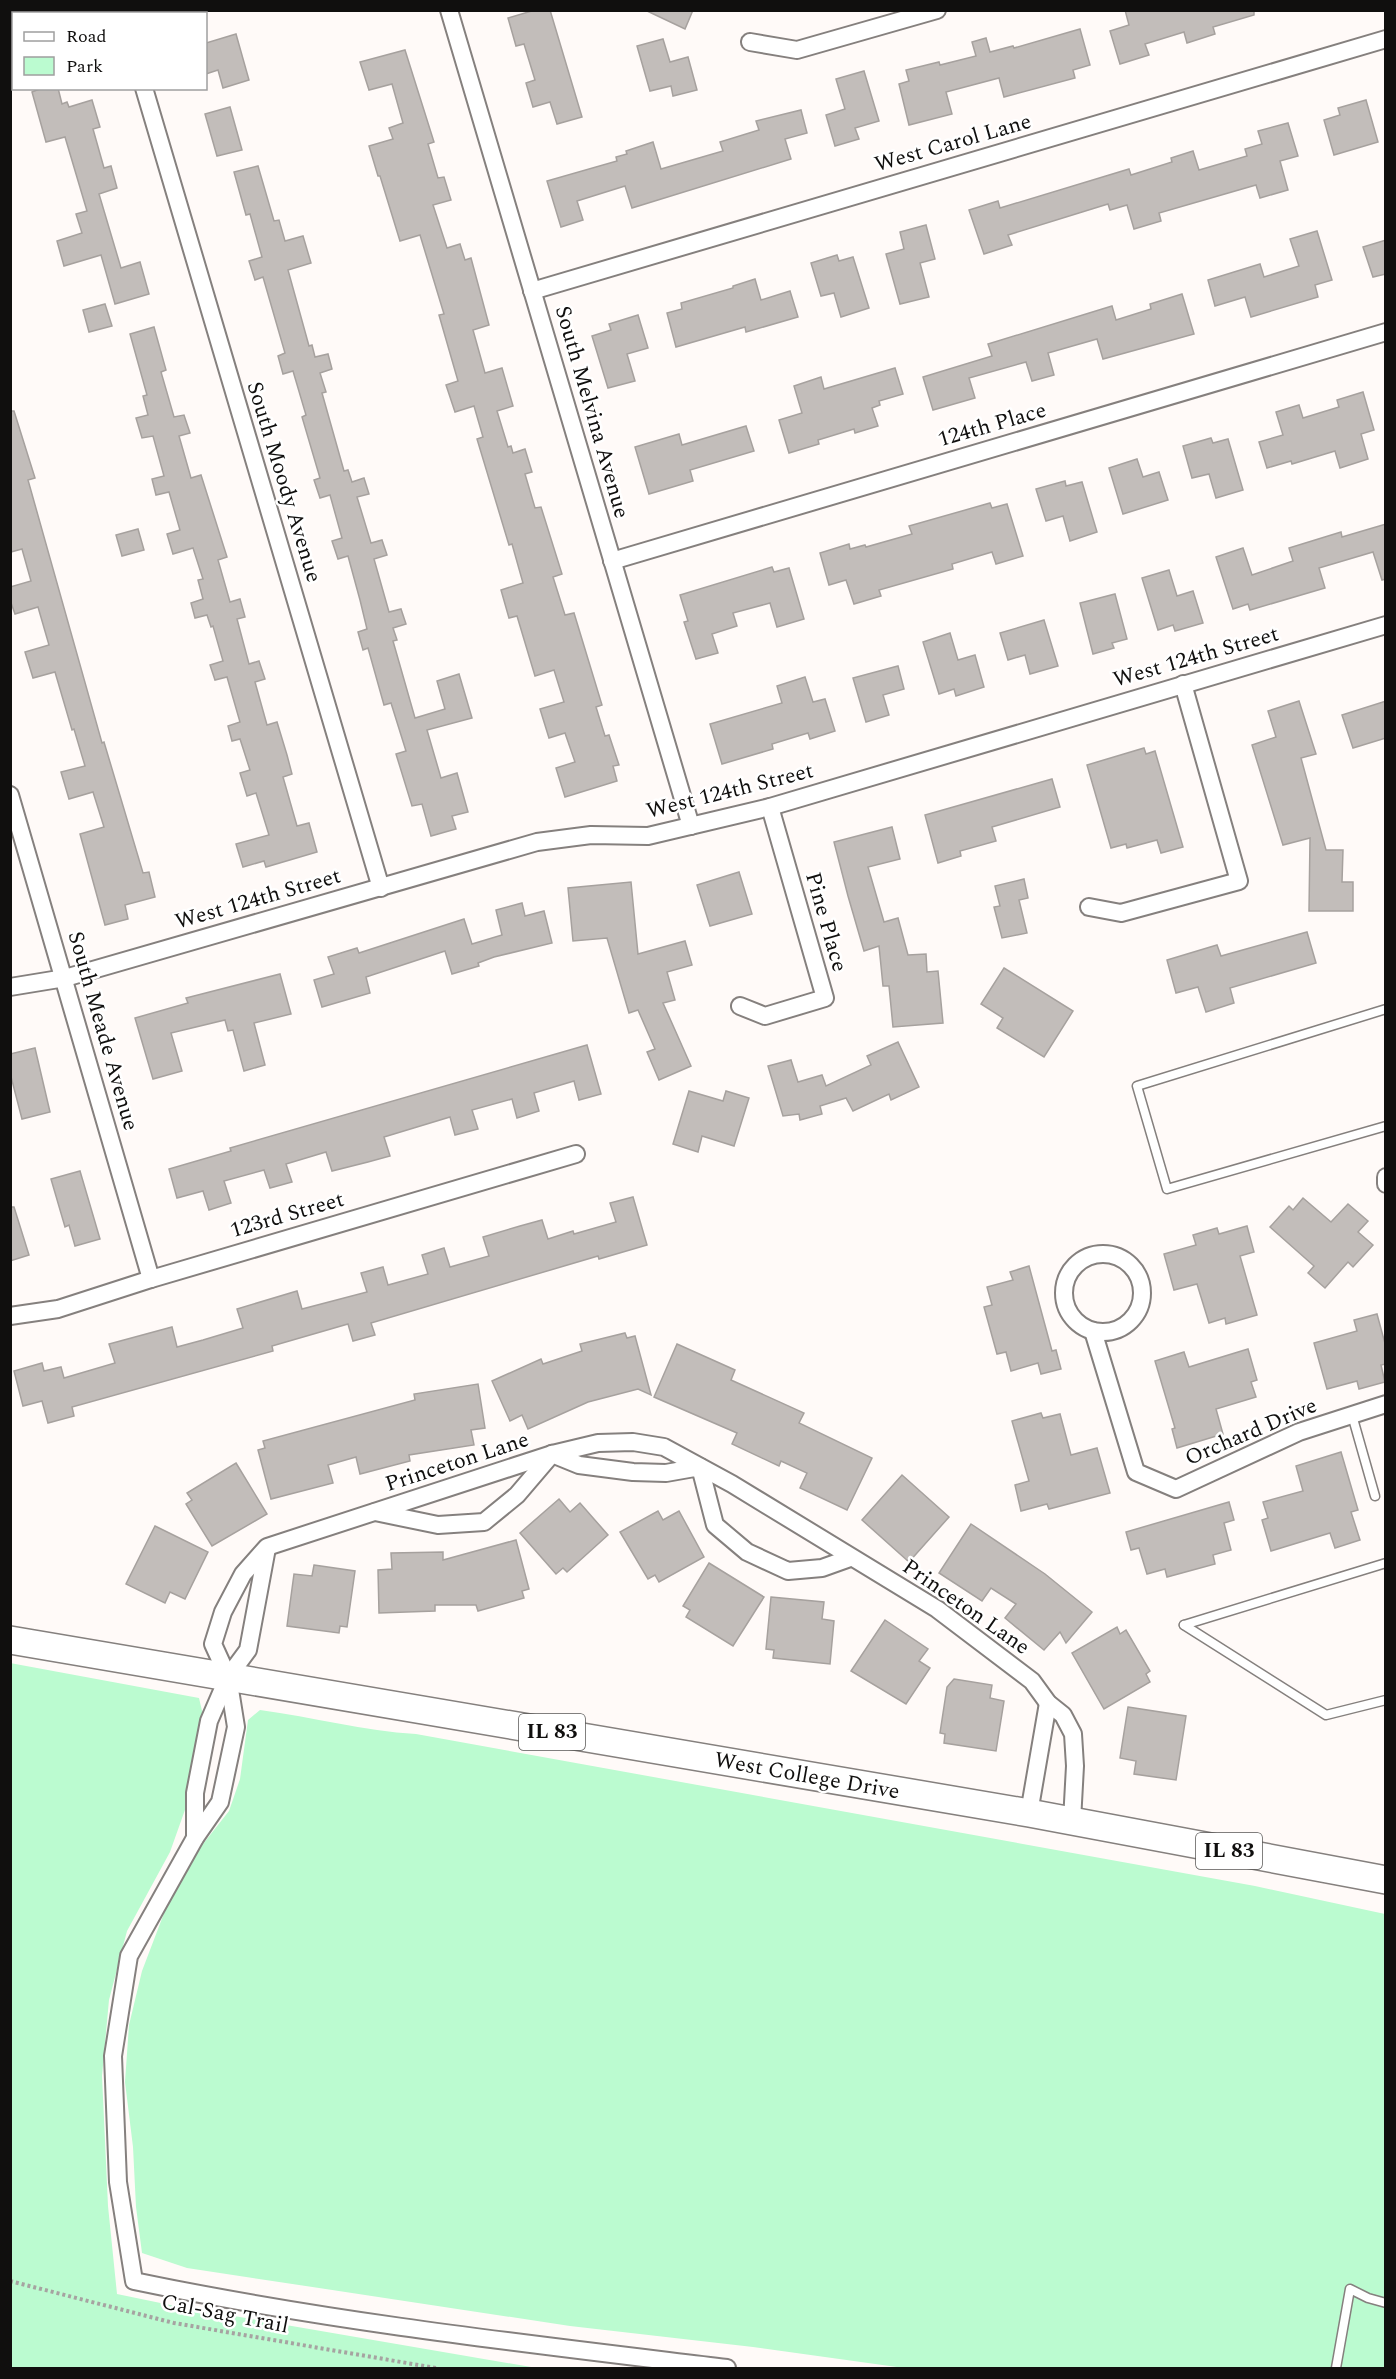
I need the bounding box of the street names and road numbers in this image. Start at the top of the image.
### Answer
street label: West Carol Lane [871,105,1035,181]
street label: South Melvina Avenue [546,302,638,522]
street label: South Moody Avenue [238,377,330,587]
street label: 124th Place [934,394,1050,456]
street label: West 124th Street [1109,617,1283,696]
street label: West 124th Street [643,754,817,828]
street label: West 124th Street [171,859,345,938]
street label: Pine Place [796,868,856,976]
street label: South Meade Avenue [59,927,147,1135]
street label: 123rd Street [226,1183,348,1247]
street label: Orchard Drive [1180,1389,1322,1475]
street label: Princeton Lane [381,1423,533,1501]
street label: Princeton Lane [895,1551,1037,1663]
road number: IL 83 [519,1714,585,1750]
street label: West College Drive [712,1743,902,1809]
road number: IL 83 [1196,1833,1262,1869]
street label: Cal-Sag Trail [159,2286,291,2342]

